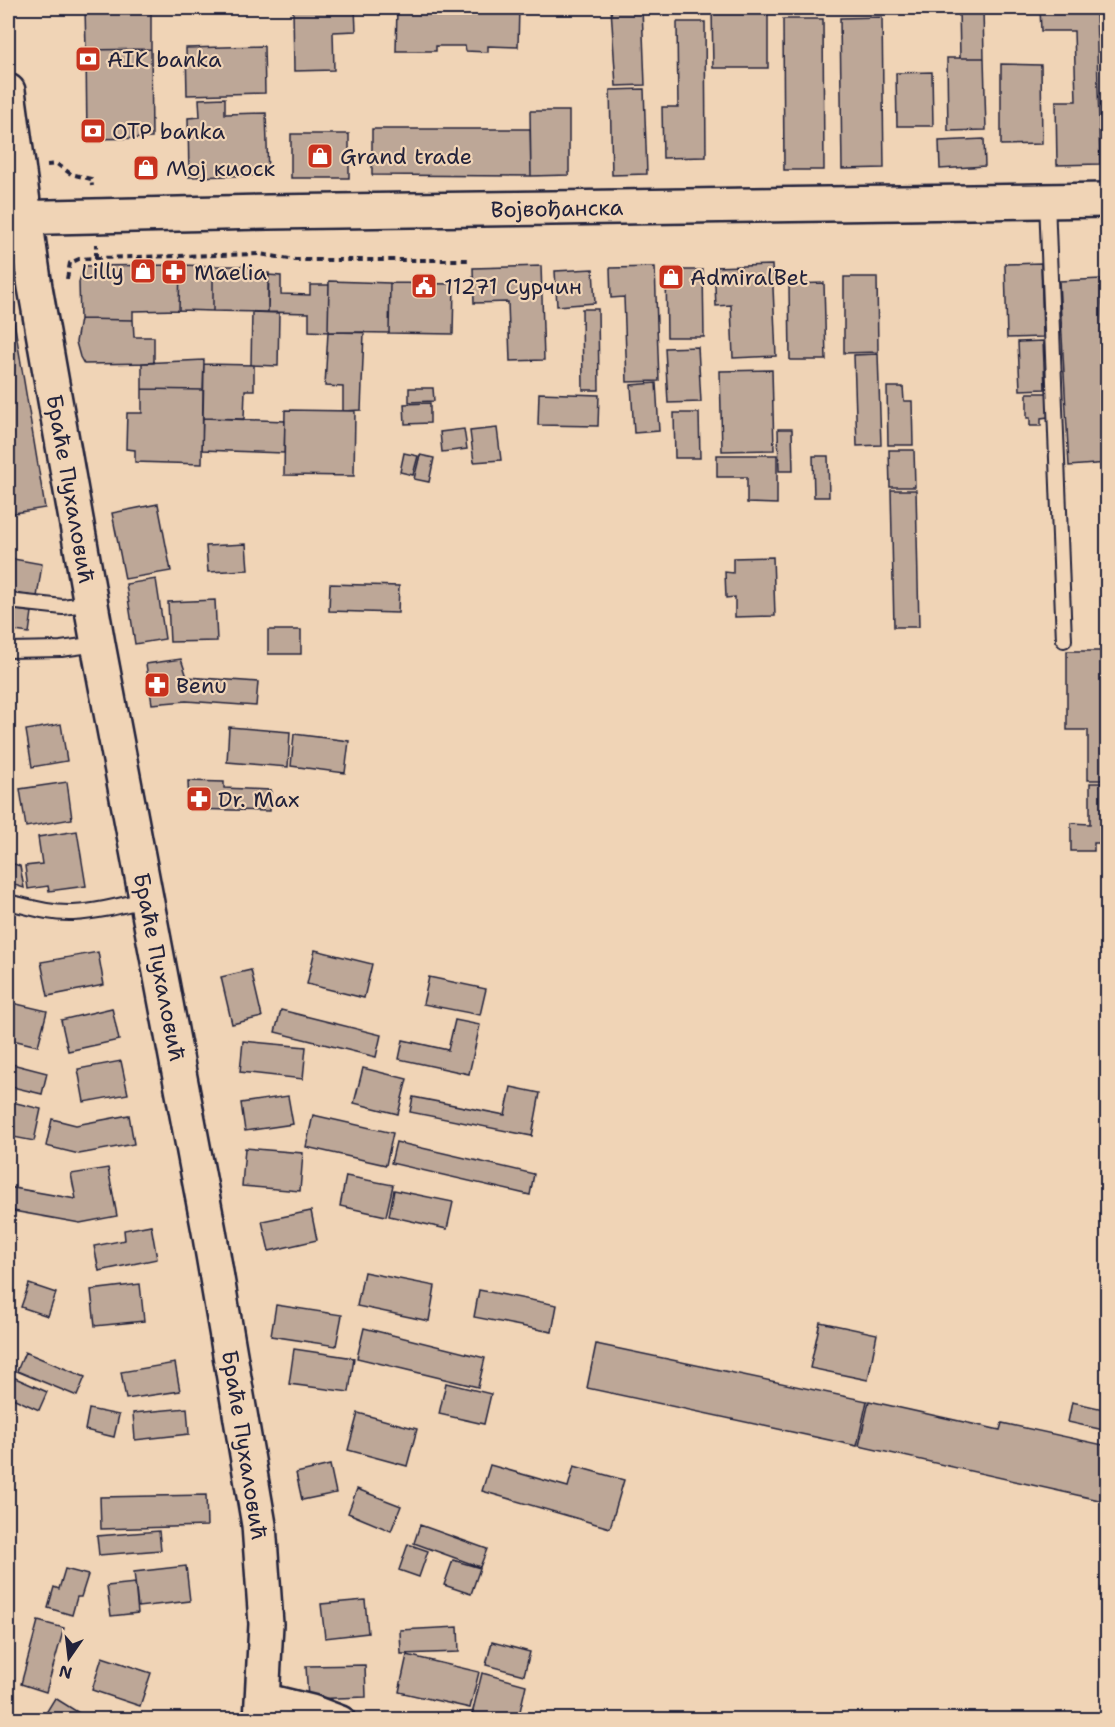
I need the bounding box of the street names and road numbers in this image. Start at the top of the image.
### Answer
street label: Војвођанска [490,193,624,224]
street label: Браће Пухаловић [40,392,101,586]
street label: Браће Пухаловић [127,870,192,1064]
street label: Браће Пухаловић [215,1348,274,1542]

